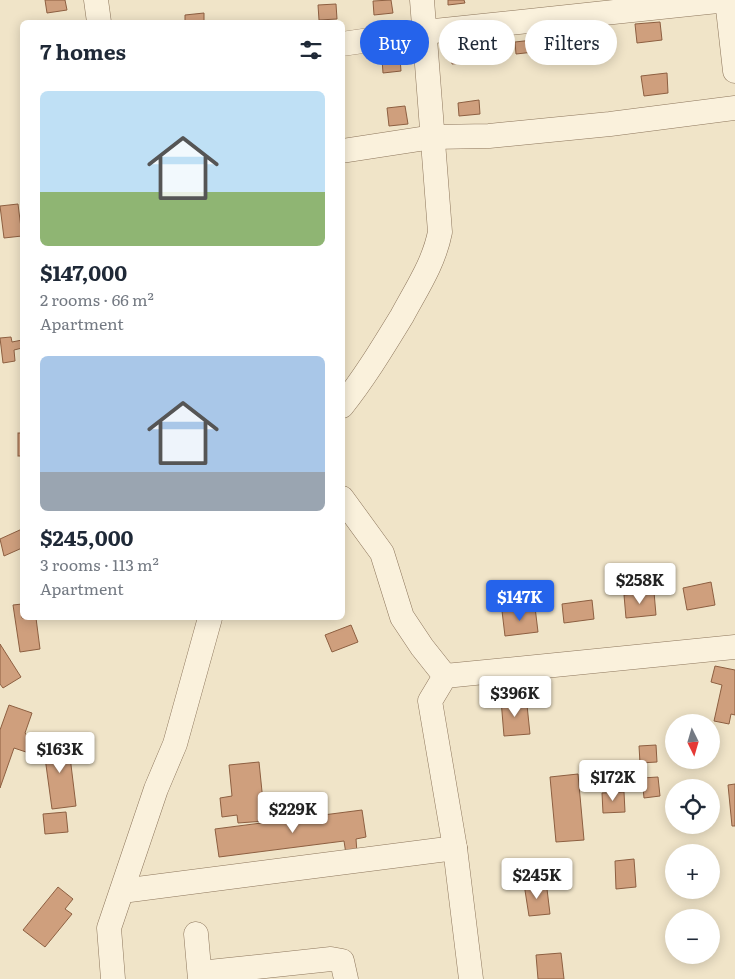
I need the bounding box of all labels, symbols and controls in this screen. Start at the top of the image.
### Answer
chip: Buy [360,20,429,65]
chip: Rent [439,20,515,65]
chip: Filters [525,20,617,65]
text: 7 homes [40,35,126,66]
icon: filters [297,36,325,64]
icon: home [138,123,228,213]
text: $147,000 [40,256,127,287]
text: 2 rooms · 66 m² [40,287,154,311]
text: Apartment [40,311,124,335]
icon: home [138,388,228,478]
text: $245,000 [40,521,134,552]
text: 3 rooms · 113 m² [40,552,159,576]
pin: $258K [605,562,675,605]
text: $258K [616,567,664,591]
text: Apartment [40,576,124,600]
pin: $147K [485,580,555,622]
text: $147K [497,584,543,608]
pin: $396K [480,676,550,718]
text: $396K [490,680,540,704]
north arrow [665,714,720,769]
map controls [665,714,720,964]
pin: $163K [25,732,95,774]
text: $163K [37,736,83,760]
pin: $172K [578,760,648,802]
text: $172K [590,764,636,788]
button: locate [665,779,720,834]
pin: $229K [258,792,328,834]
text: $229K [269,796,317,820]
button: + [665,844,720,899]
pin: $245K [502,858,572,900]
text: $245K [512,862,562,886]
button: − [665,909,720,964]

